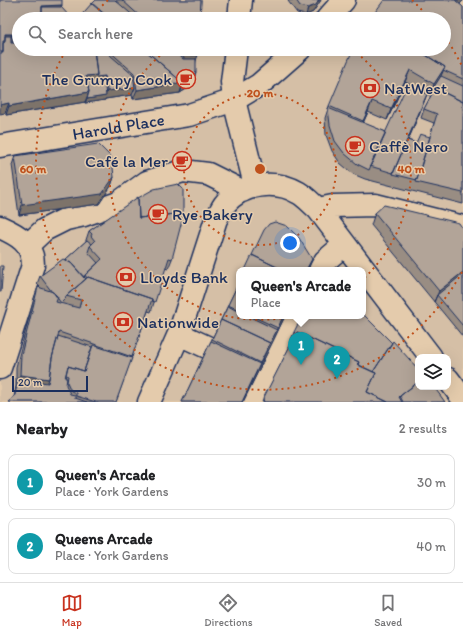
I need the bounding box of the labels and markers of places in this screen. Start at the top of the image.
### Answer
cafe icon: The Grumpy Cook [175,68,197,90]
place label: The Grumpy Cook [42,69,172,89]
bank icon: NatWest [359,77,381,99]
place label: NatWest [384,78,447,98]
cafe icon: Caffè Nero [344,135,366,157]
place label: Caffè Nero [369,136,448,156]
cafe icon: Café la Mer [171,150,193,172]
place label: Café la Mer [85,151,168,171]
centre of rings [253,162,267,176]
cafe icon: Rye Bakery [147,203,169,225]
place label: Rye Bakery [172,204,253,224]
bank icon: Lloyds Bank [115,266,137,288]
place label: Lloyds Bank [140,267,228,287]
bank icon: Nationwide [112,311,134,333]
place label: Nationwide [137,312,219,332]
pin: 1 [288,332,314,365]
pin: 2 [324,346,350,379]

